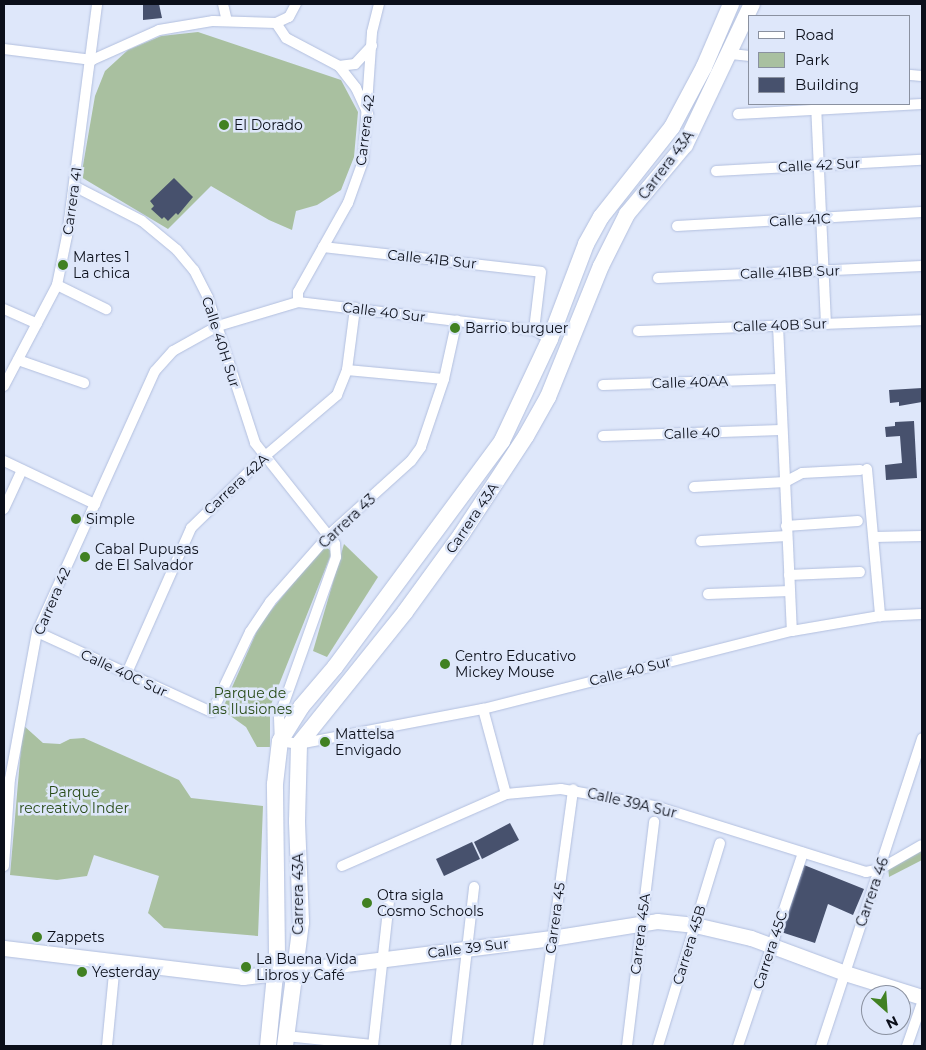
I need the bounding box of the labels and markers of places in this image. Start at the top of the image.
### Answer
place label: El Dorado [234,117,303,133]
marker: El Dorado [218,119,230,131]
place label: Martes 1 La chica [73,249,130,282]
marker: Martes 1 La chica [57,259,69,271]
place label: Barrio burguer [465,320,568,336]
marker: Barrio burguer [449,322,461,334]
place label: Simple [86,511,135,527]
marker: Simple [70,513,82,525]
place label: Cabal Pupusas de El Salvador [95,541,199,574]
marker: Cabal Pupusas de El Salvador [79,551,91,563]
place label: Centro Educativo Mickey Mouse [455,648,576,680]
marker: Centro Educativo Mickey Mouse [439,658,451,670]
place label: Mattelsa Envigado [335,726,401,759]
marker: Mattelsa Envigado [319,736,331,748]
place label: Otra sigla Cosmo Schools [377,887,484,920]
marker: Otra sigla Cosmo Schools [361,897,373,909]
place label: Zappets [47,929,104,945]
marker: Zappets [31,931,43,943]
place label: La Buena Vida Libros y Café [256,951,357,984]
marker: La Buena Vida Libros y Café [240,961,252,973]
place label: Yesterday [92,964,160,980]
marker: Yesterday [76,966,88,978]

